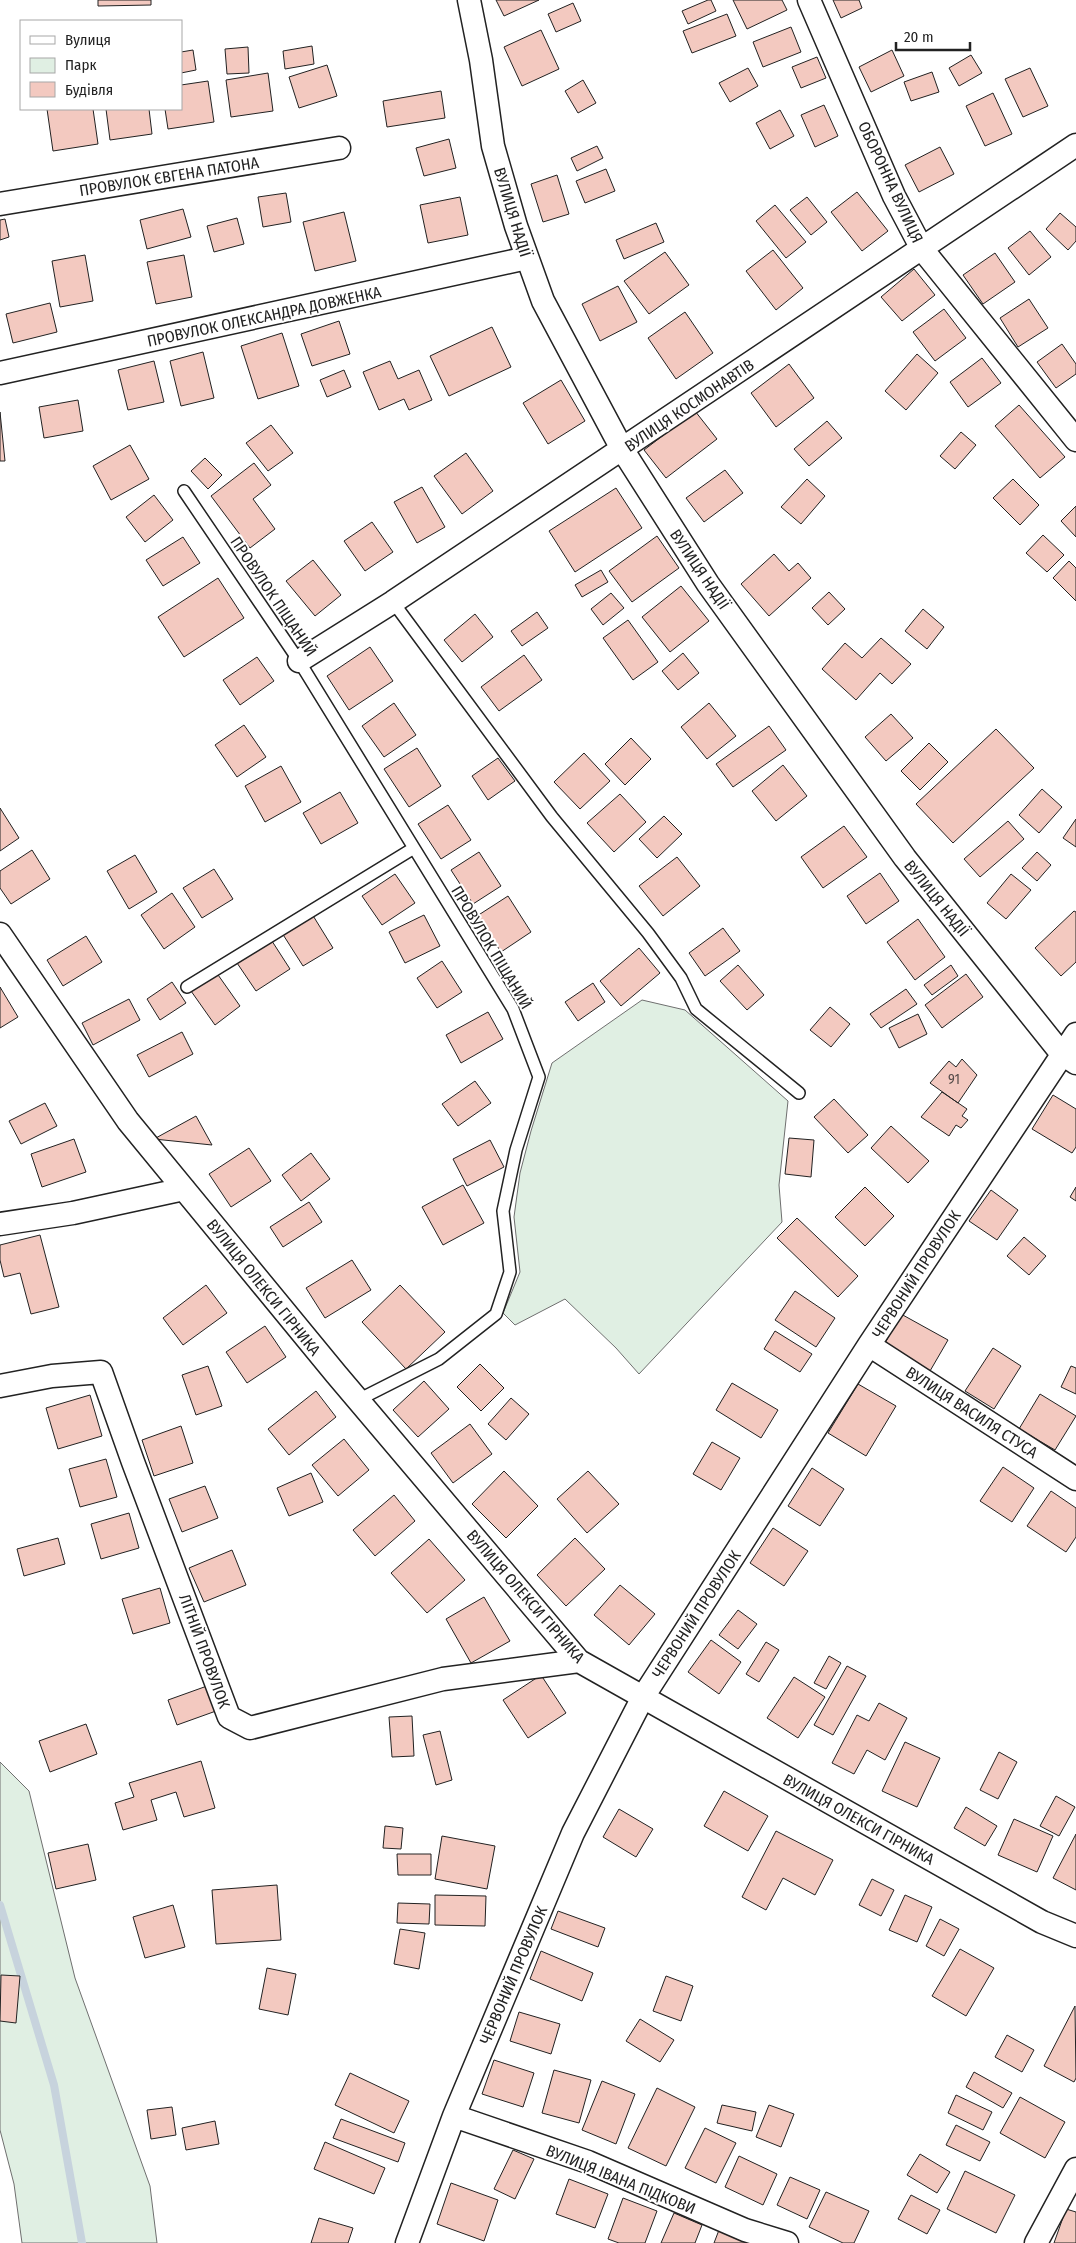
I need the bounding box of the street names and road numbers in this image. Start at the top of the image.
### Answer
street label: ОБОРОННА ВУЛИЦЯ [854,118,927,246]
street label: ПРОВУЛОК ЄВГЕНА ПАТОНА [78,153,261,200]
street label: ВУЛИЦЯ НАДІЇ [490,165,535,260]
street label: ПРОВУЛОК ОЛЕКСАНДРА ДОВЖЕНКА [145,282,383,351]
street label: ВУЛИЦЯ КОСМОНАВТІВ [621,355,758,456]
street label: ВУЛИЦЯ НАДІЇ [666,526,734,614]
street label: ПРОВУЛОК ПІЩАНИЙ [226,533,321,660]
street label: ВУЛИЦЯ НАДІЇ [900,856,974,941]
street label: ПРОВУЛОК ПІЩАНИЙ [447,882,536,1012]
street label: ЧЕРВОНИЙ ПРОВУЛОК [868,1207,965,1342]
street label: ВУЛИЦЯ ОЛЕКСИ ГІРНИКА [203,1215,325,1360]
street label: ВУЛИЦЯ ВАСИЛЯ СТУСА [902,1363,1042,1462]
street label: ВУЛИЦЯ ОЛЕКСИ ГІРНИКА [463,1526,589,1667]
street label: ЧЕРВОНИЙ ПРОВУЛОК [648,1547,745,1682]
street label: ЛІТНІЙ ПРОВУЛОК [175,1591,234,1711]
street label: ВУЛИЦЯ ОЛЕКСИ ГІРНИКА [780,1770,938,1869]
street label: ЧЕРВОНИЙ ПРОВУЛОК [476,1903,551,2047]
street label: ВУЛИЦЯ ІВАНА ПІДКОВИ [543,2141,698,2218]

